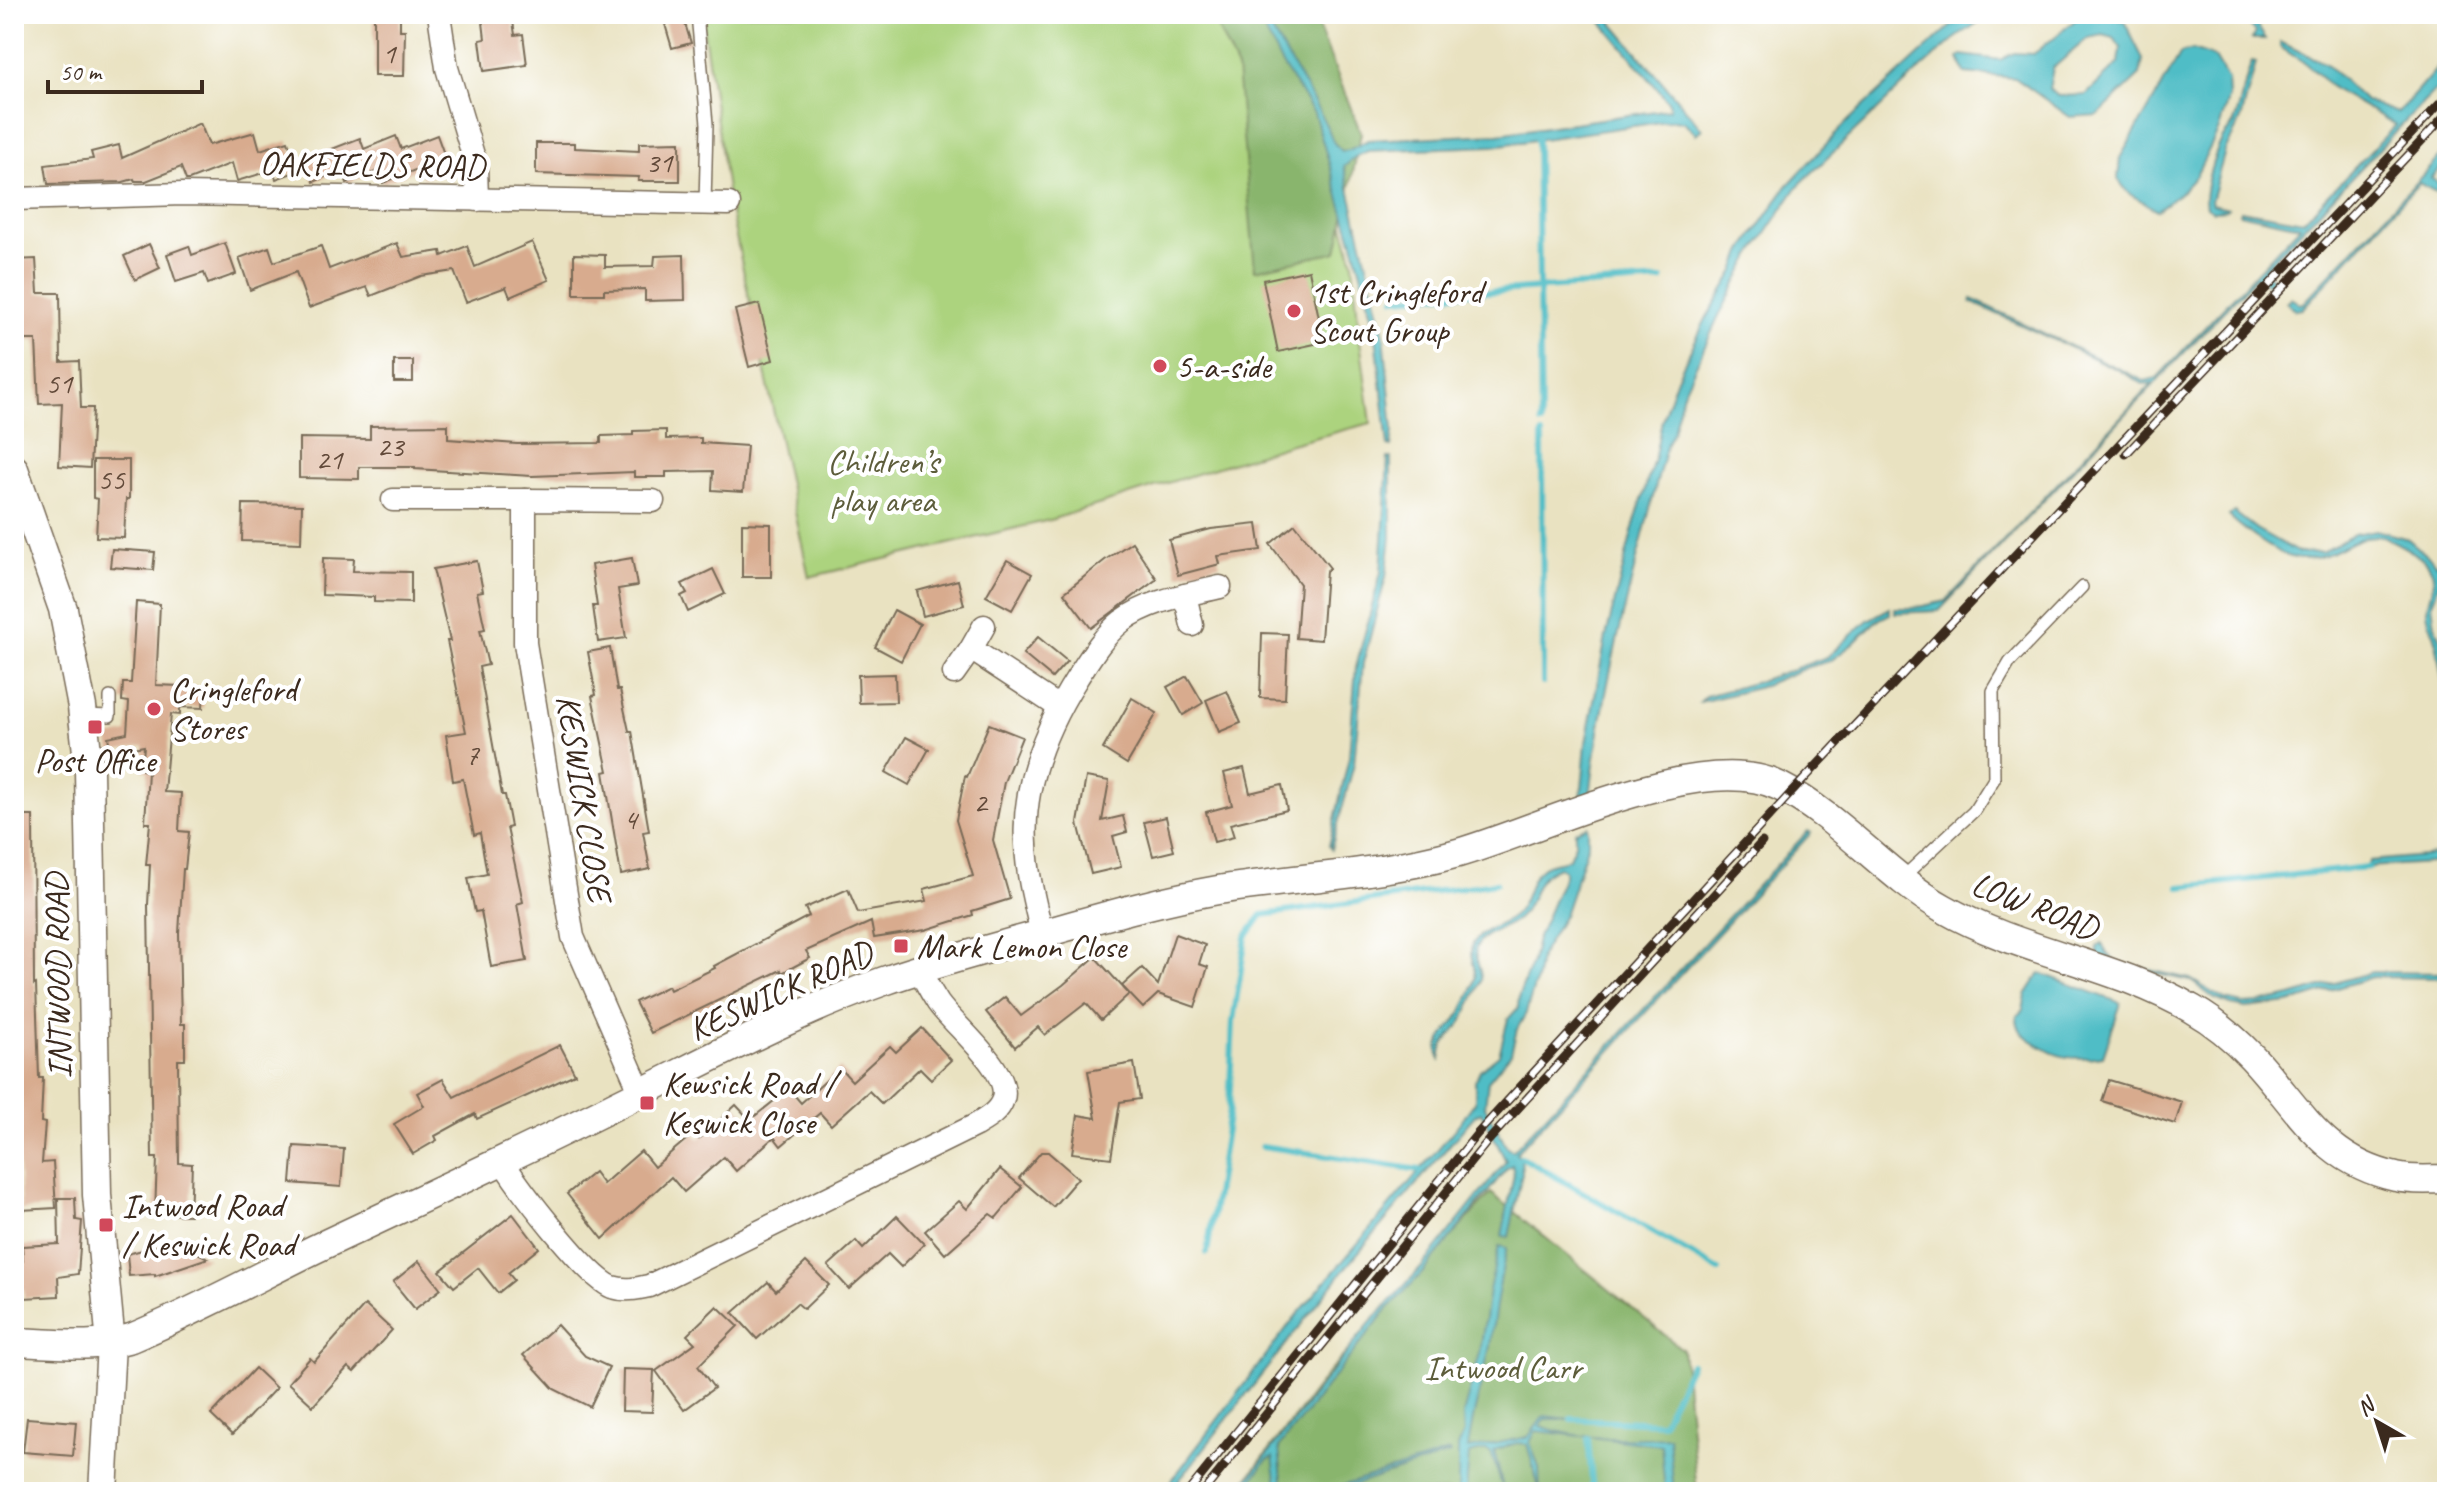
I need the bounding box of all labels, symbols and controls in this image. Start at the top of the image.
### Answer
house number: 1 [382,34,397,72]
scale bar [48,44,202,94]
text: 50 m [60,57,103,87]
street label: OAKFIELDS ROAD [259,141,488,188]
house number: 31 [646,143,674,181]
place label: 1st Cringleford Scout Group [1310,270,1487,352]
marker: 1st Cringleford Scout Group [1285,302,1303,320]
place label: 5-a-side [1176,345,1273,388]
marker: 5-a-side [1151,357,1169,375]
house number: 51 [46,364,74,402]
house number: 23 [377,427,406,465]
house number: 21 [316,440,344,478]
park label: Children’s play area [827,440,942,522]
house number: 55 [98,460,126,498]
place label: Cringleford Stores [170,668,301,750]
street label: KESWICK CLOSE [547,692,623,908]
marker: Cringleford Stores [145,700,163,718]
marker: Post Office [86,718,104,736]
house number: 7 [465,735,480,773]
place label: Post Office [35,739,158,782]
house number: 2 [973,783,989,821]
house number: 4 [623,800,639,838]
street label: LOW ROAD [1966,862,2107,950]
street label: INTWOOD ROAD [34,870,81,1079]
place label: Mark Lemon Close [917,925,1128,968]
street label: KESWICK ROAD [682,929,882,1050]
marker: Mark Lemon Close [892,937,910,955]
place label: Kewsick Road / Keswick Close [663,1062,843,1144]
marker: Kewsick Road / Keswick Close [638,1094,656,1112]
place label: Intwood Road / Keswick Road [122,1184,301,1266]
marker: Intwood Road / Keswick Road [97,1216,115,1234]
park label: Intwood Carr [1424,1346,1584,1389]
north arrow [2337,1382,2417,1462]
text: N [2351,1390,2382,1422]

